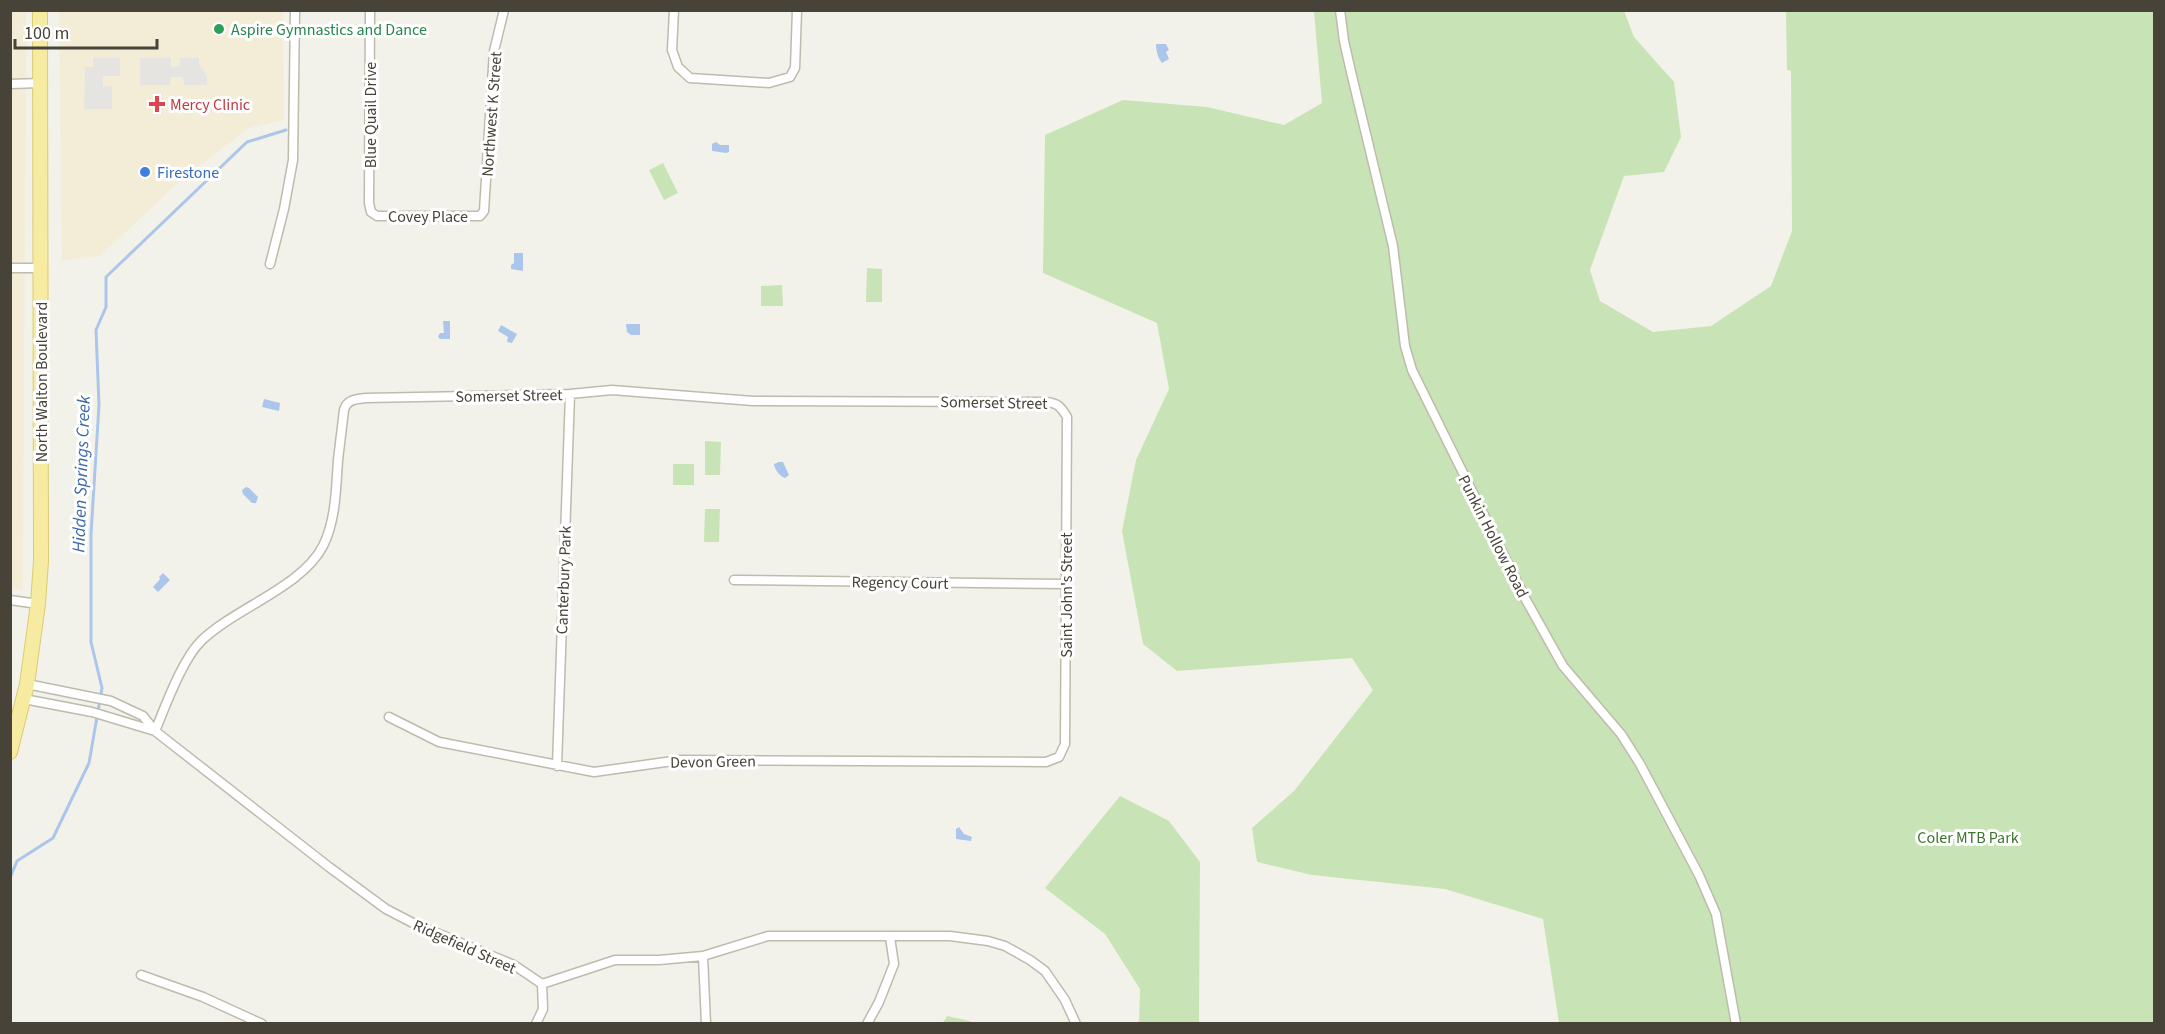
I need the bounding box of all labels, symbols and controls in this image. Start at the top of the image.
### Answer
scale bar [15,12,158,50]
place label: Aspire Gymnastics and Dance [231,19,427,41]
text: 100 m [24,21,69,46]
marker: Aspire Gymnastics and Dance [212,22,226,36]
street label: Northwest K Street [477,50,507,177]
street label: Blue Quail Drive [360,62,382,168]
place label: Mercy Clinic [170,94,250,116]
marker: Mercy Clinic [148,95,166,113]
place label: Firestone [157,162,219,184]
marker: Firestone [138,165,152,179]
street label: Covey Place [388,206,468,228]
street label: North Walton Boulevard [31,302,53,462]
street label: Somerset Street [455,384,563,408]
street label: Somerset Street [940,391,1048,415]
water label: Hidden Springs Creek [66,395,97,553]
street label: Punkin Hollow Road [1453,471,1534,602]
street label: Canterbury Park [551,525,577,635]
street label: Saint John's Street [1056,532,1078,658]
street label: Regency Court [851,571,949,595]
street label: Devon Green [670,750,756,774]
park label: Coler MTB Park [1917,827,2019,849]
street label: Ridgefield Street [410,914,520,980]

